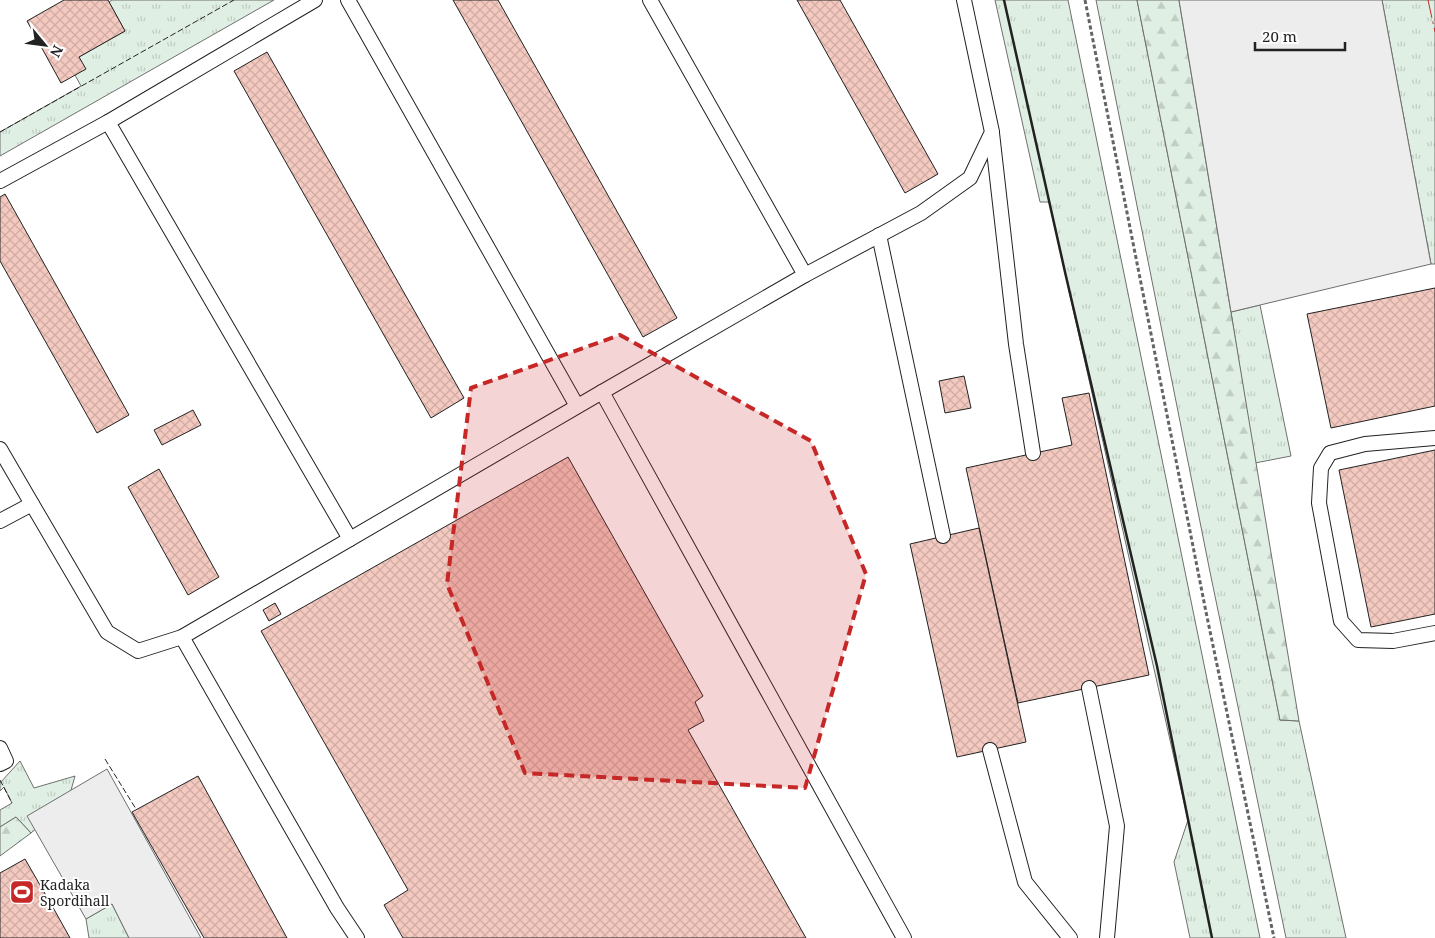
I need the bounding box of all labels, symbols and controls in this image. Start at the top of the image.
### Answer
north arrow [20,20,70,70]
scale bar [1255,20,1345,52]
text: 20 m [1262,26,1297,46]
text: N [46,42,68,61]
place label: Kadaka Spordihall [40,875,110,910]
sports icon: Kadaka Spordihall [9,879,35,905]

